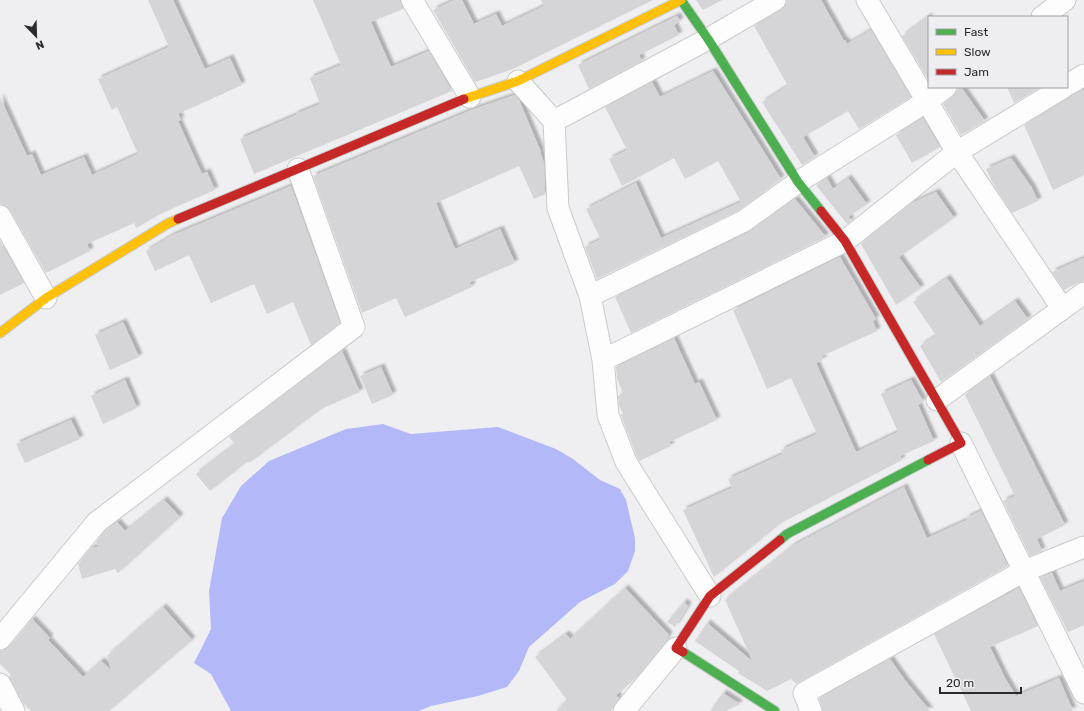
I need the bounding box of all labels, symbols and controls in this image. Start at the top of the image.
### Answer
north arrow [16,16,56,56]
legend [928,16,1068,88]
text: Fast [964,25,988,39]
text: N [33,37,46,52]
text: Slow [964,45,991,59]
text: Jam [964,65,989,79]
scale bar [940,669,1021,695]
text: 20 m [946,676,974,690]

